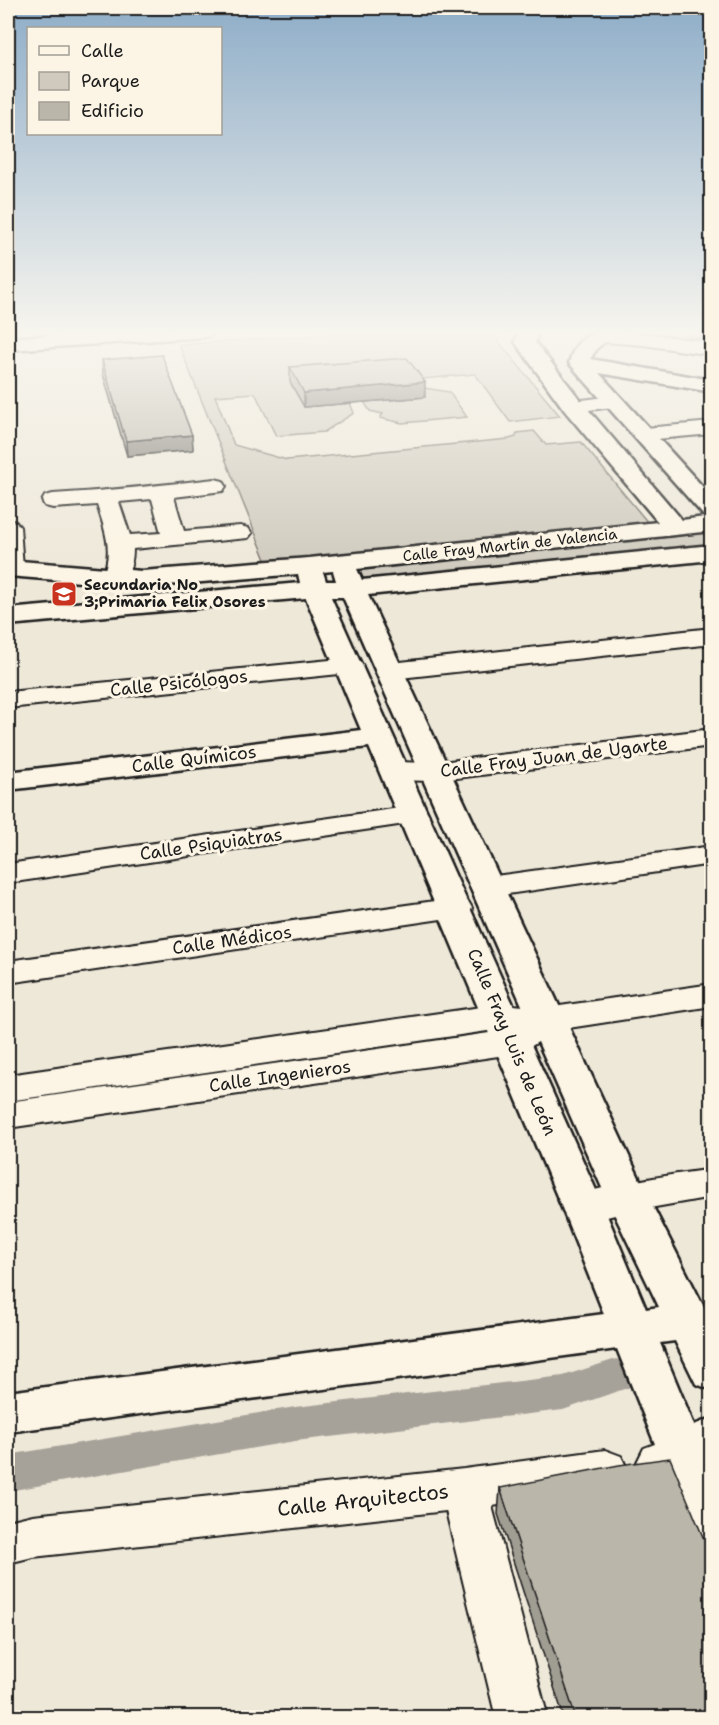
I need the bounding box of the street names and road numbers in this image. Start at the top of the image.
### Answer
street label: Calle Fray Martín de Valencia [402,524,619,566]
street label: Calle Psicólogos [109,664,249,702]
street label: Calle Fray Juan de Ugarte [439,731,669,783]
street label: Calle Químicos [130,739,258,779]
street label: Calle Psiquiatras [138,822,284,866]
street label: Calle Médicos [171,920,293,960]
street label: Calle Fray Luis de León [462,945,562,1139]
street label: Calle Ingenieros [208,1054,352,1098]
street label: Calle Arquitectos [276,1477,450,1523]

